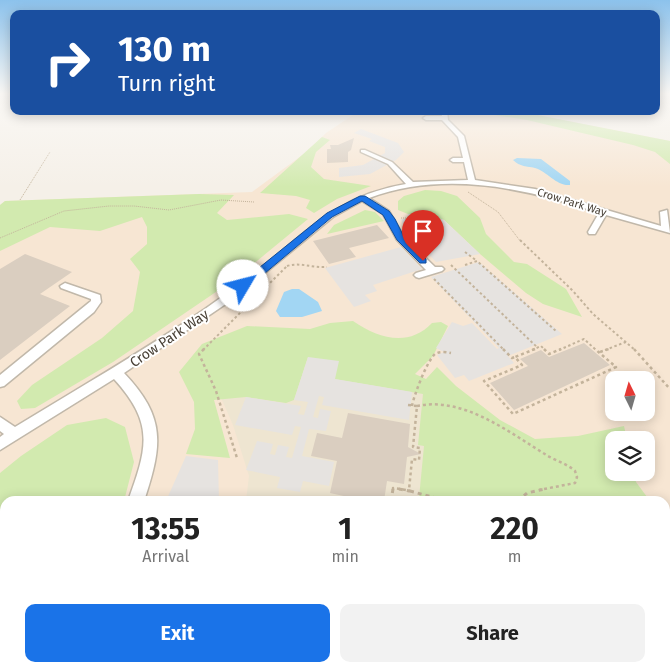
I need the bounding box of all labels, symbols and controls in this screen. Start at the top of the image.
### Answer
text: 130 m [118,28,211,70]
icon: right [35,30,100,95]
text: Turn right [118,70,215,97]
street label: Crow Park Way [536,186,609,219]
pin [402,210,444,261]
icon: arrive [409,217,437,245]
position arrow [216,259,268,311]
street label: Crow Park Way [127,306,212,371]
north arrow [605,371,655,421]
map controls [605,371,655,481]
button: layers [605,431,655,481]
text: 13:55 [131,511,200,547]
text: 1 [338,511,352,547]
text: 220 [490,511,539,547]
text: Arrival [142,547,189,566]
text: min [331,547,359,566]
text: m [508,547,521,566]
button: Exit [25,604,330,662]
button: Share [340,604,645,662]

